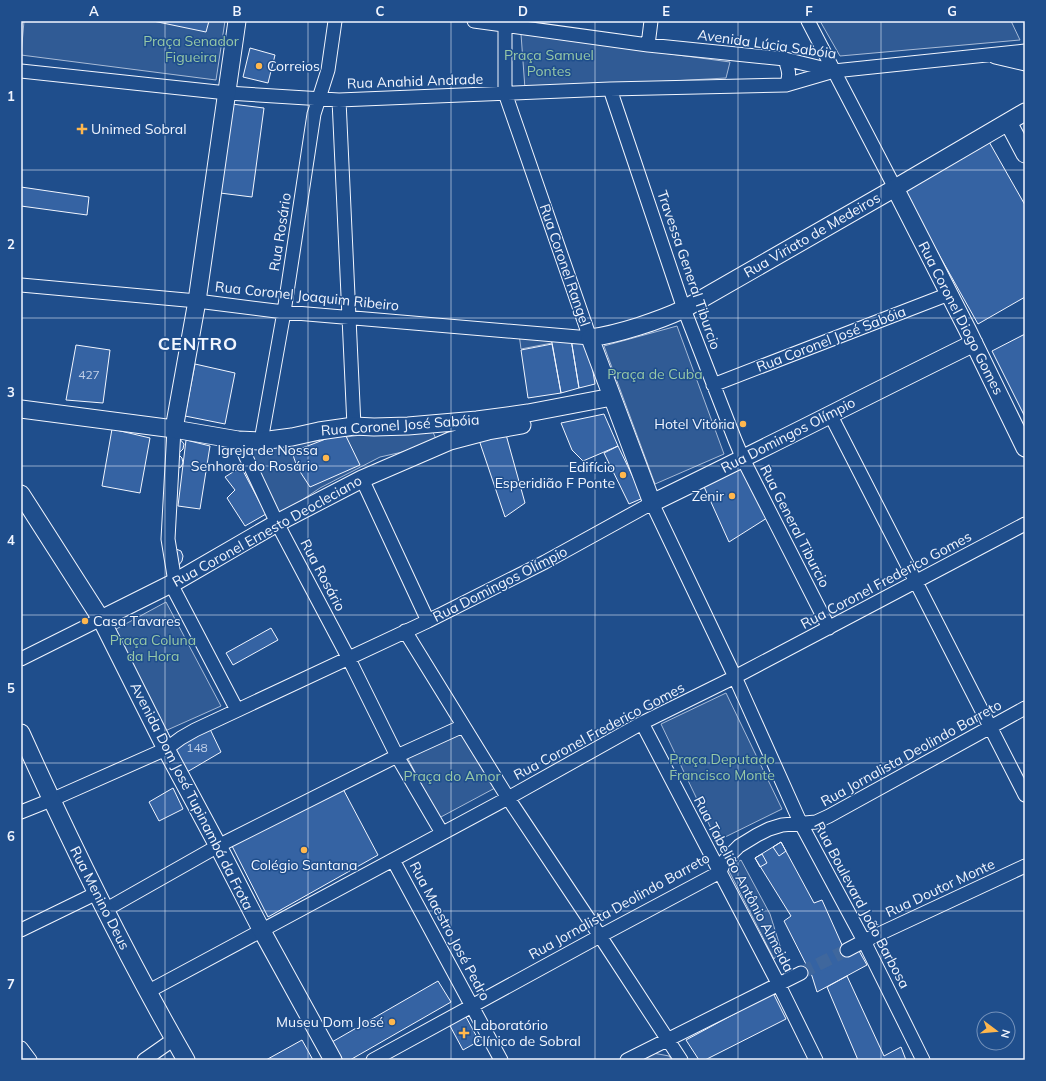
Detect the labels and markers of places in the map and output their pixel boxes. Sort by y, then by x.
place label: Correios [267,57,320,75]
marker: Correios [254,61,264,71]
place label: Unimed Sobral [91,120,187,138]
marker: Unimed Sobral [76,123,88,135]
place label: Hotel Vitória [654,415,735,433]
marker: Hotel Vitória [738,419,748,429]
place label: Igreja de Nossa Senhora do Rosário [191,441,318,475]
marker: Igreja de Nossa Senhora do Rosário [321,453,331,463]
place label: Edifício Esperidião F Ponte [495,458,615,492]
marker: Edifício Esperidião F Ponte [618,470,628,480]
place label: Zenir [692,487,725,505]
marker: Zenir [727,491,737,501]
place label: Casa Tavares [93,612,181,630]
marker: Casa Tavares [80,616,90,626]
marker: Colégio Santana [299,845,309,855]
place label: Colégio Santana [251,856,357,874]
place label: Museu Dom José [276,1013,384,1031]
place label: Laboratório Clínico de Sobral [473,1016,581,1050]
marker: Museu Dom José [387,1017,397,1027]
marker: Laboratório Clínico de Sobral [458,1027,470,1039]

